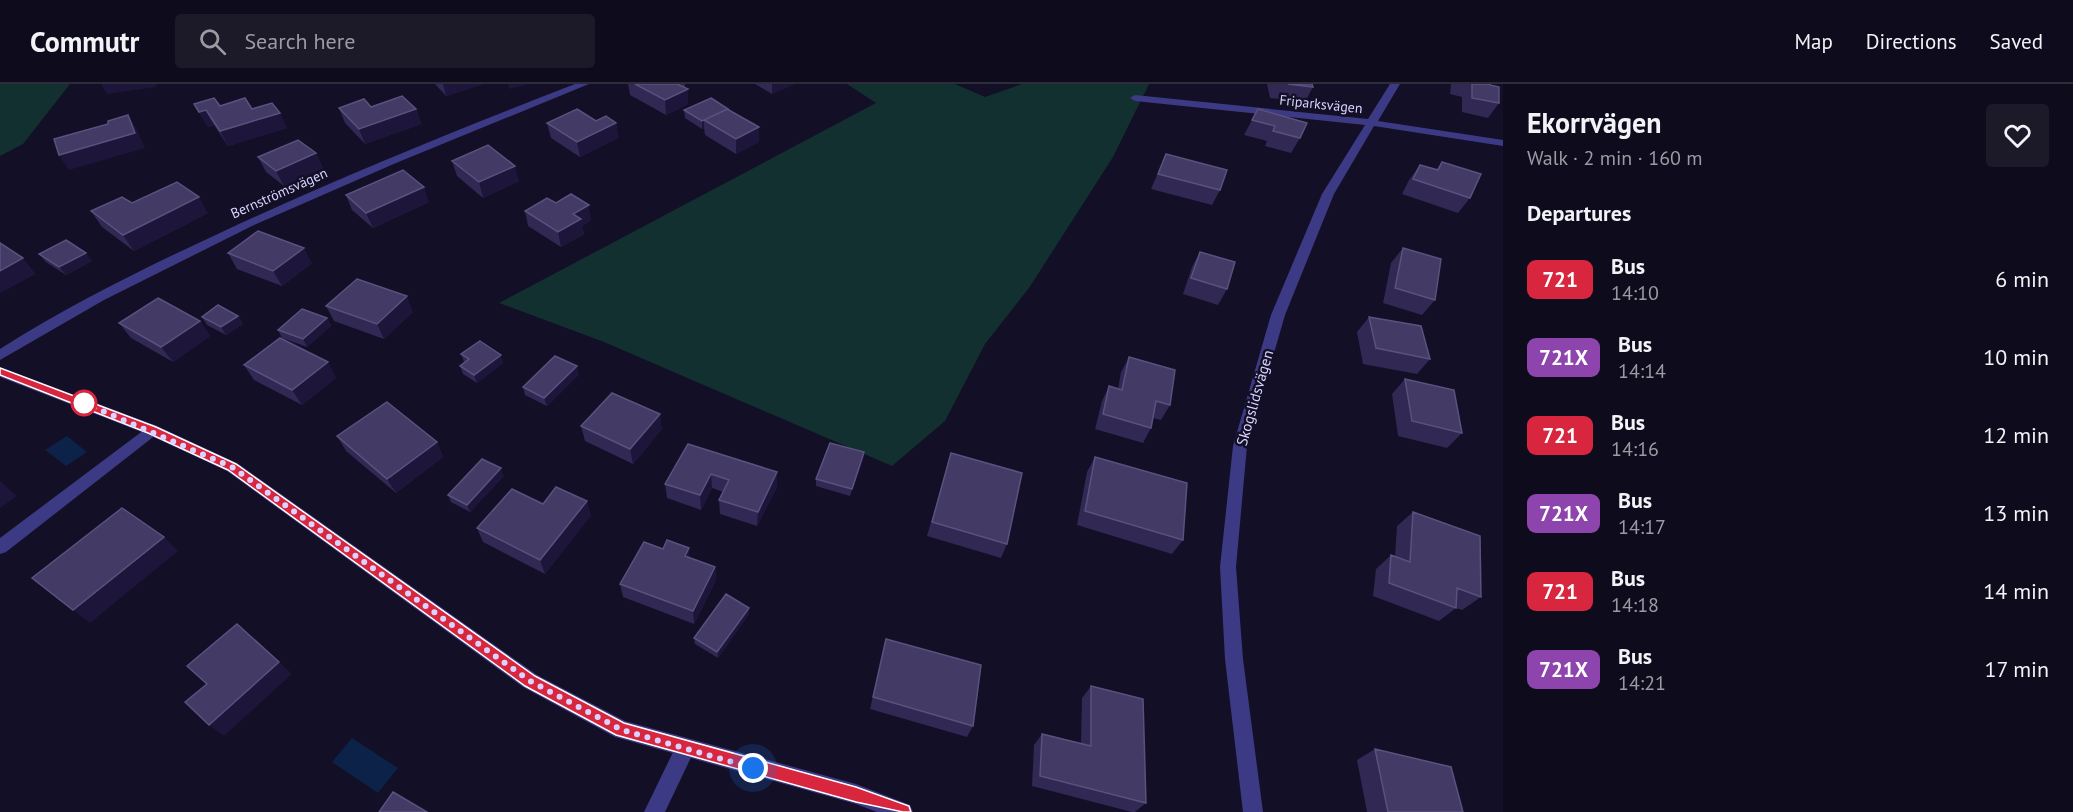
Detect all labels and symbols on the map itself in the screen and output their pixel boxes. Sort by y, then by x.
street label: Friparksvägen [1278,91,1364,117]
street label: Bernströmsvägen [228,164,330,222]
street label: Skogslidsvägen [1232,348,1277,448]
unlabelled marker [71,390,97,416]
your location [738,753,768,783]

